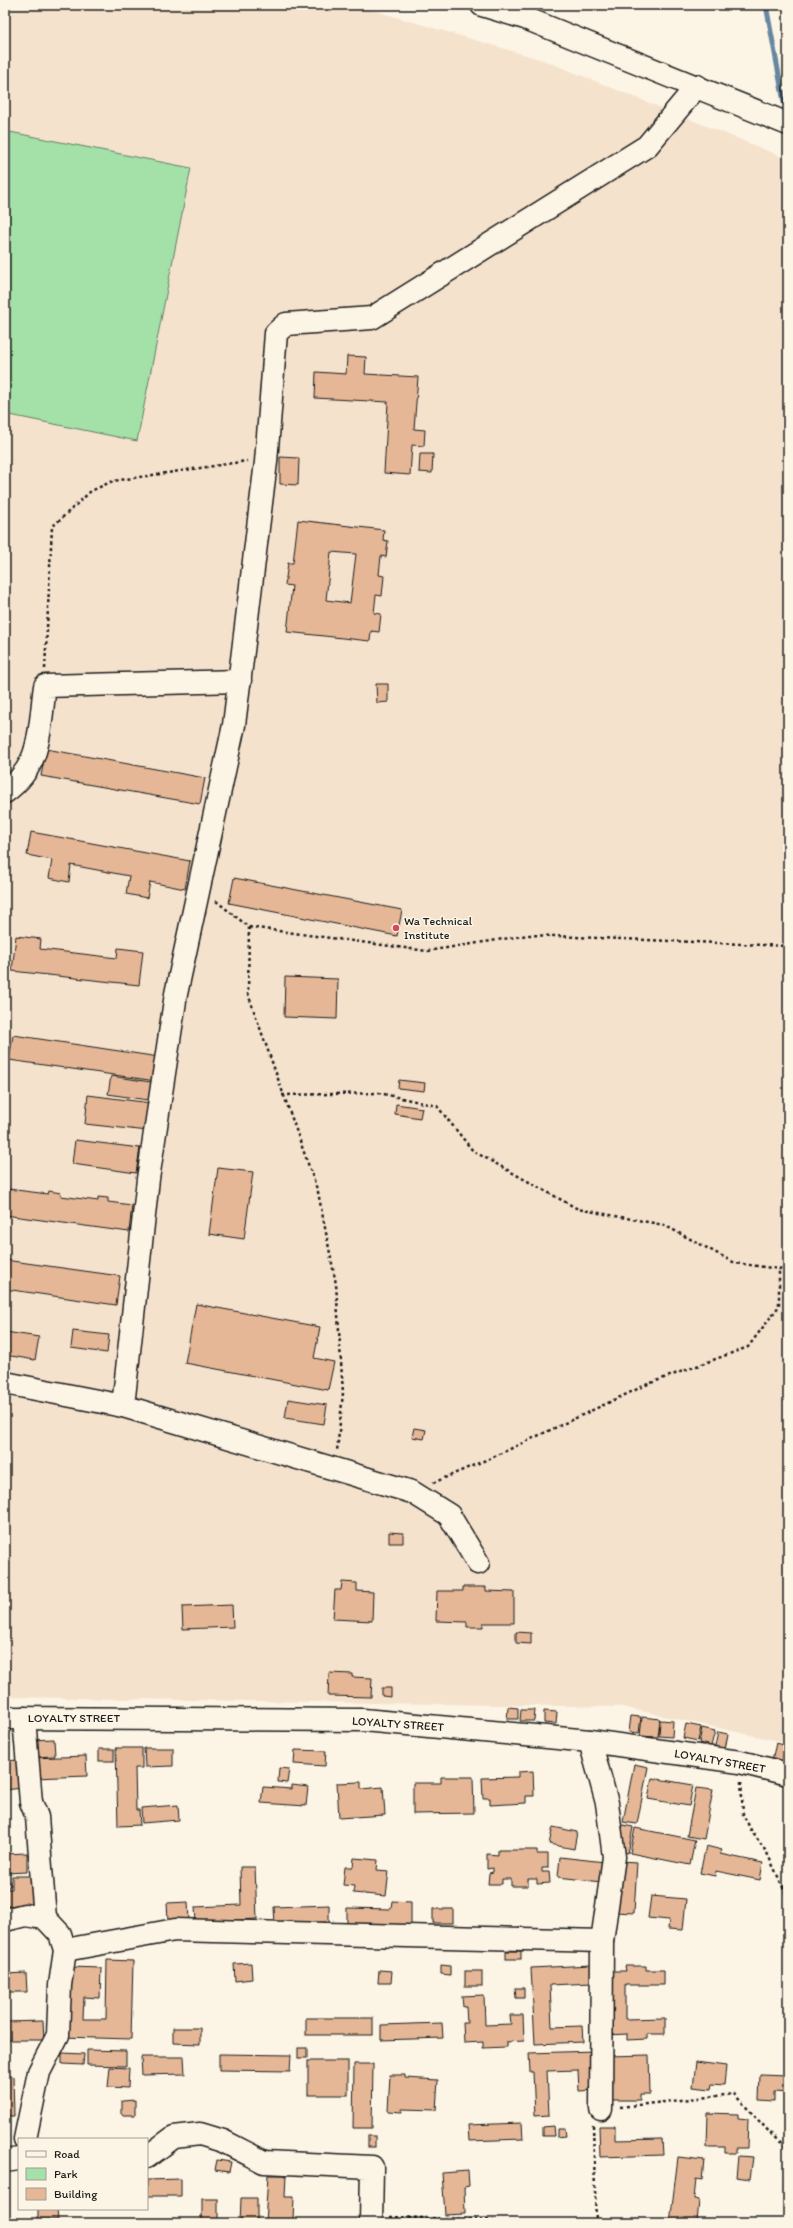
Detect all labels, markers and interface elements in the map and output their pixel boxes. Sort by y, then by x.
place label: Wa Technical Institute [404,914,473,942]
marker: Wa Technical Institute [391,923,401,933]
street label: LOYALTY STREET [28,1711,120,1725]
street label: LOYALTY STREET [351,1714,445,1734]
street label: LOYALTY STREET [673,1746,767,1776]
legend [18,2138,148,2210]
text: Road [54,2147,80,2161]
text: Park [54,2167,78,2181]
text: Building [54,2187,98,2201]

